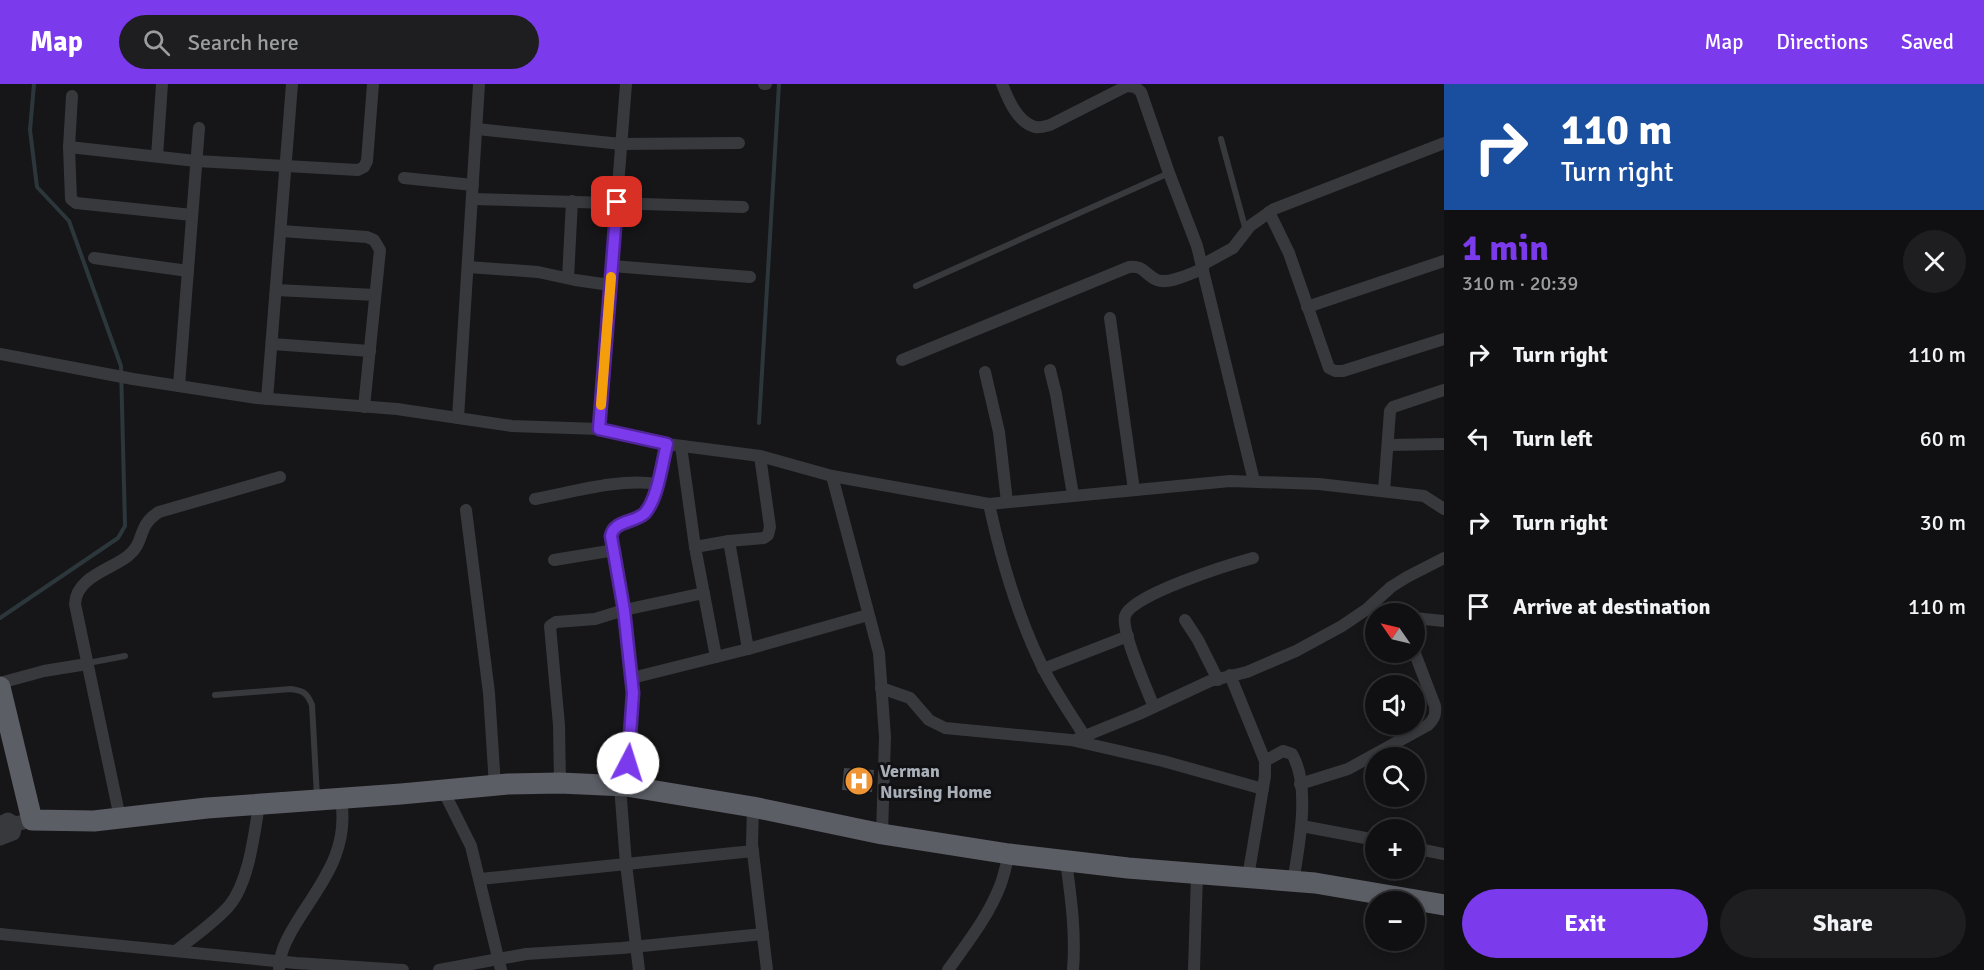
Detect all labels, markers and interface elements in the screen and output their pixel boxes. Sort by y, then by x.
search box [119,15,539,69]
text: Map [30,25,83,59]
icon: search [140,26,173,59]
text: Search here [188,29,299,56]
text: Map [1705,29,1743,55]
text: Directions [1776,29,1868,55]
text: Saved [1901,29,1954,55]
text: 110 m [1561,105,1672,156]
icon: right [1462,108,1540,186]
text: Turn right [1561,156,1674,189]
pin [591,176,642,227]
icon: arrive [600,185,633,218]
text: 1 min [1462,226,1549,271]
button: close [1903,230,1966,293]
text: 310 m · 20:39 [1462,271,1578,296]
icon: right [1462,338,1495,371]
text: Turn right [1513,341,1608,368]
text: 110 m [1908,341,1966,368]
icon: left [1462,422,1495,455]
text: Turn left [1513,425,1593,452]
text: 60 m [1920,425,1966,452]
icon: right [1462,506,1495,539]
text: Turn right [1513,509,1608,536]
text: 30 m [1920,509,1966,536]
icon: arrive [1462,590,1495,623]
text: Arrive at destination [1513,593,1710,620]
text: 110 m [1908,593,1966,620]
north arrow [1365,603,1425,663]
map controls [1365,603,1425,951]
button: sound [1365,675,1425,735]
position arrow [596,731,660,795]
button: search [1365,747,1425,807]
place label: Verman Nursing Home [880,760,992,803]
hospital icon: Verman Nursing Home [843,765,875,797]
button: + [1365,819,1425,879]
button: Exit [1462,889,1708,958]
button: Share [1720,889,1966,958]
button: − [1365,891,1425,951]

